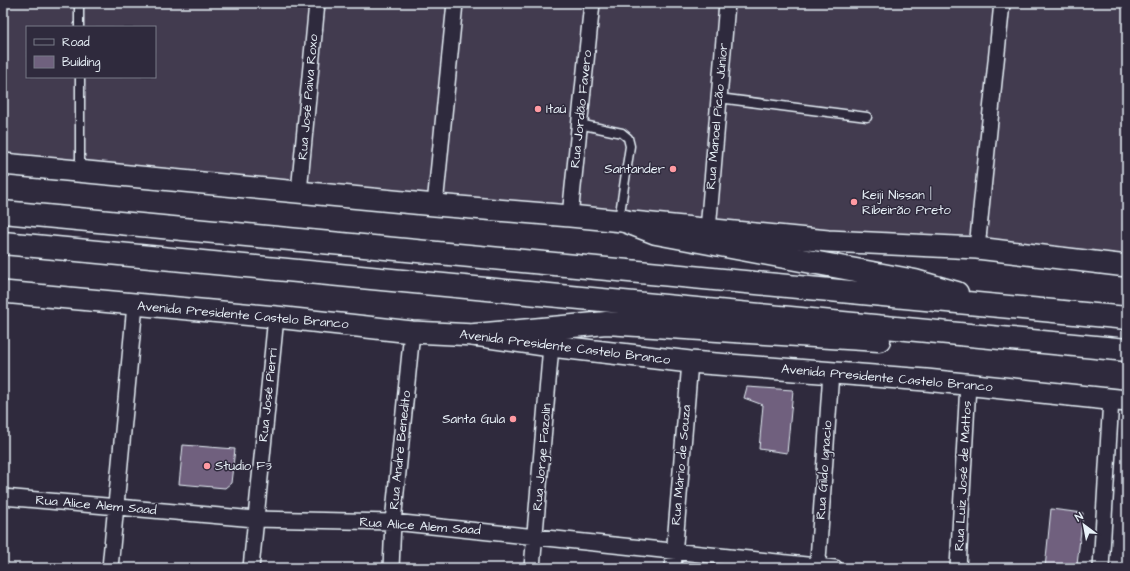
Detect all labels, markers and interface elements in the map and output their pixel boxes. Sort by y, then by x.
legend [26,26,156,78]
street label: Rua José Paiva Roxo [294,33,323,161]
text: Road [62,34,90,51]
street label: Rua Manoel Picão Júnior [702,42,732,190]
street label: Rua Jordão Favero [566,48,596,169]
text: Building [62,54,100,72]
place label: Itaú [546,100,567,118]
marker: Itaú [533,104,543,114]
place label: Santander [604,160,665,178]
marker: Santander [668,164,678,174]
place label: Keiji Nissan | Ribeirão Preto [862,186,952,219]
marker: Keiji Nissan | Ribeirão Preto [849,197,859,207]
street label: Avenida Presidente Castelo Branco [137,297,350,333]
street label: Avenida Presidente Castelo Branco [459,325,672,369]
street label: Rua José Pierri [254,347,282,443]
street label: Avenida Presidente Castelo Branco [781,360,994,396]
street label: Rua André Benedito [385,389,415,510]
street label: Rua Luiz José de Mattos [950,400,976,552]
street label: Rua Jorge Fazolin [528,402,557,512]
street label: Rua Mário de Souza [667,404,695,526]
place label: Santa Gula [442,410,505,428]
marker: Santa Gula [508,414,518,424]
street label: Rua Gildo Ignacio [812,419,837,520]
place label: Studio F3 [215,457,272,475]
marker: Studio F3 [202,461,212,471]
street label: Rua Alice Alem Saad [35,491,158,519]
north arrow [1064,505,1104,545]
text: N [1072,509,1086,525]
street label: Rua Alice Alem Saad [359,513,482,539]

